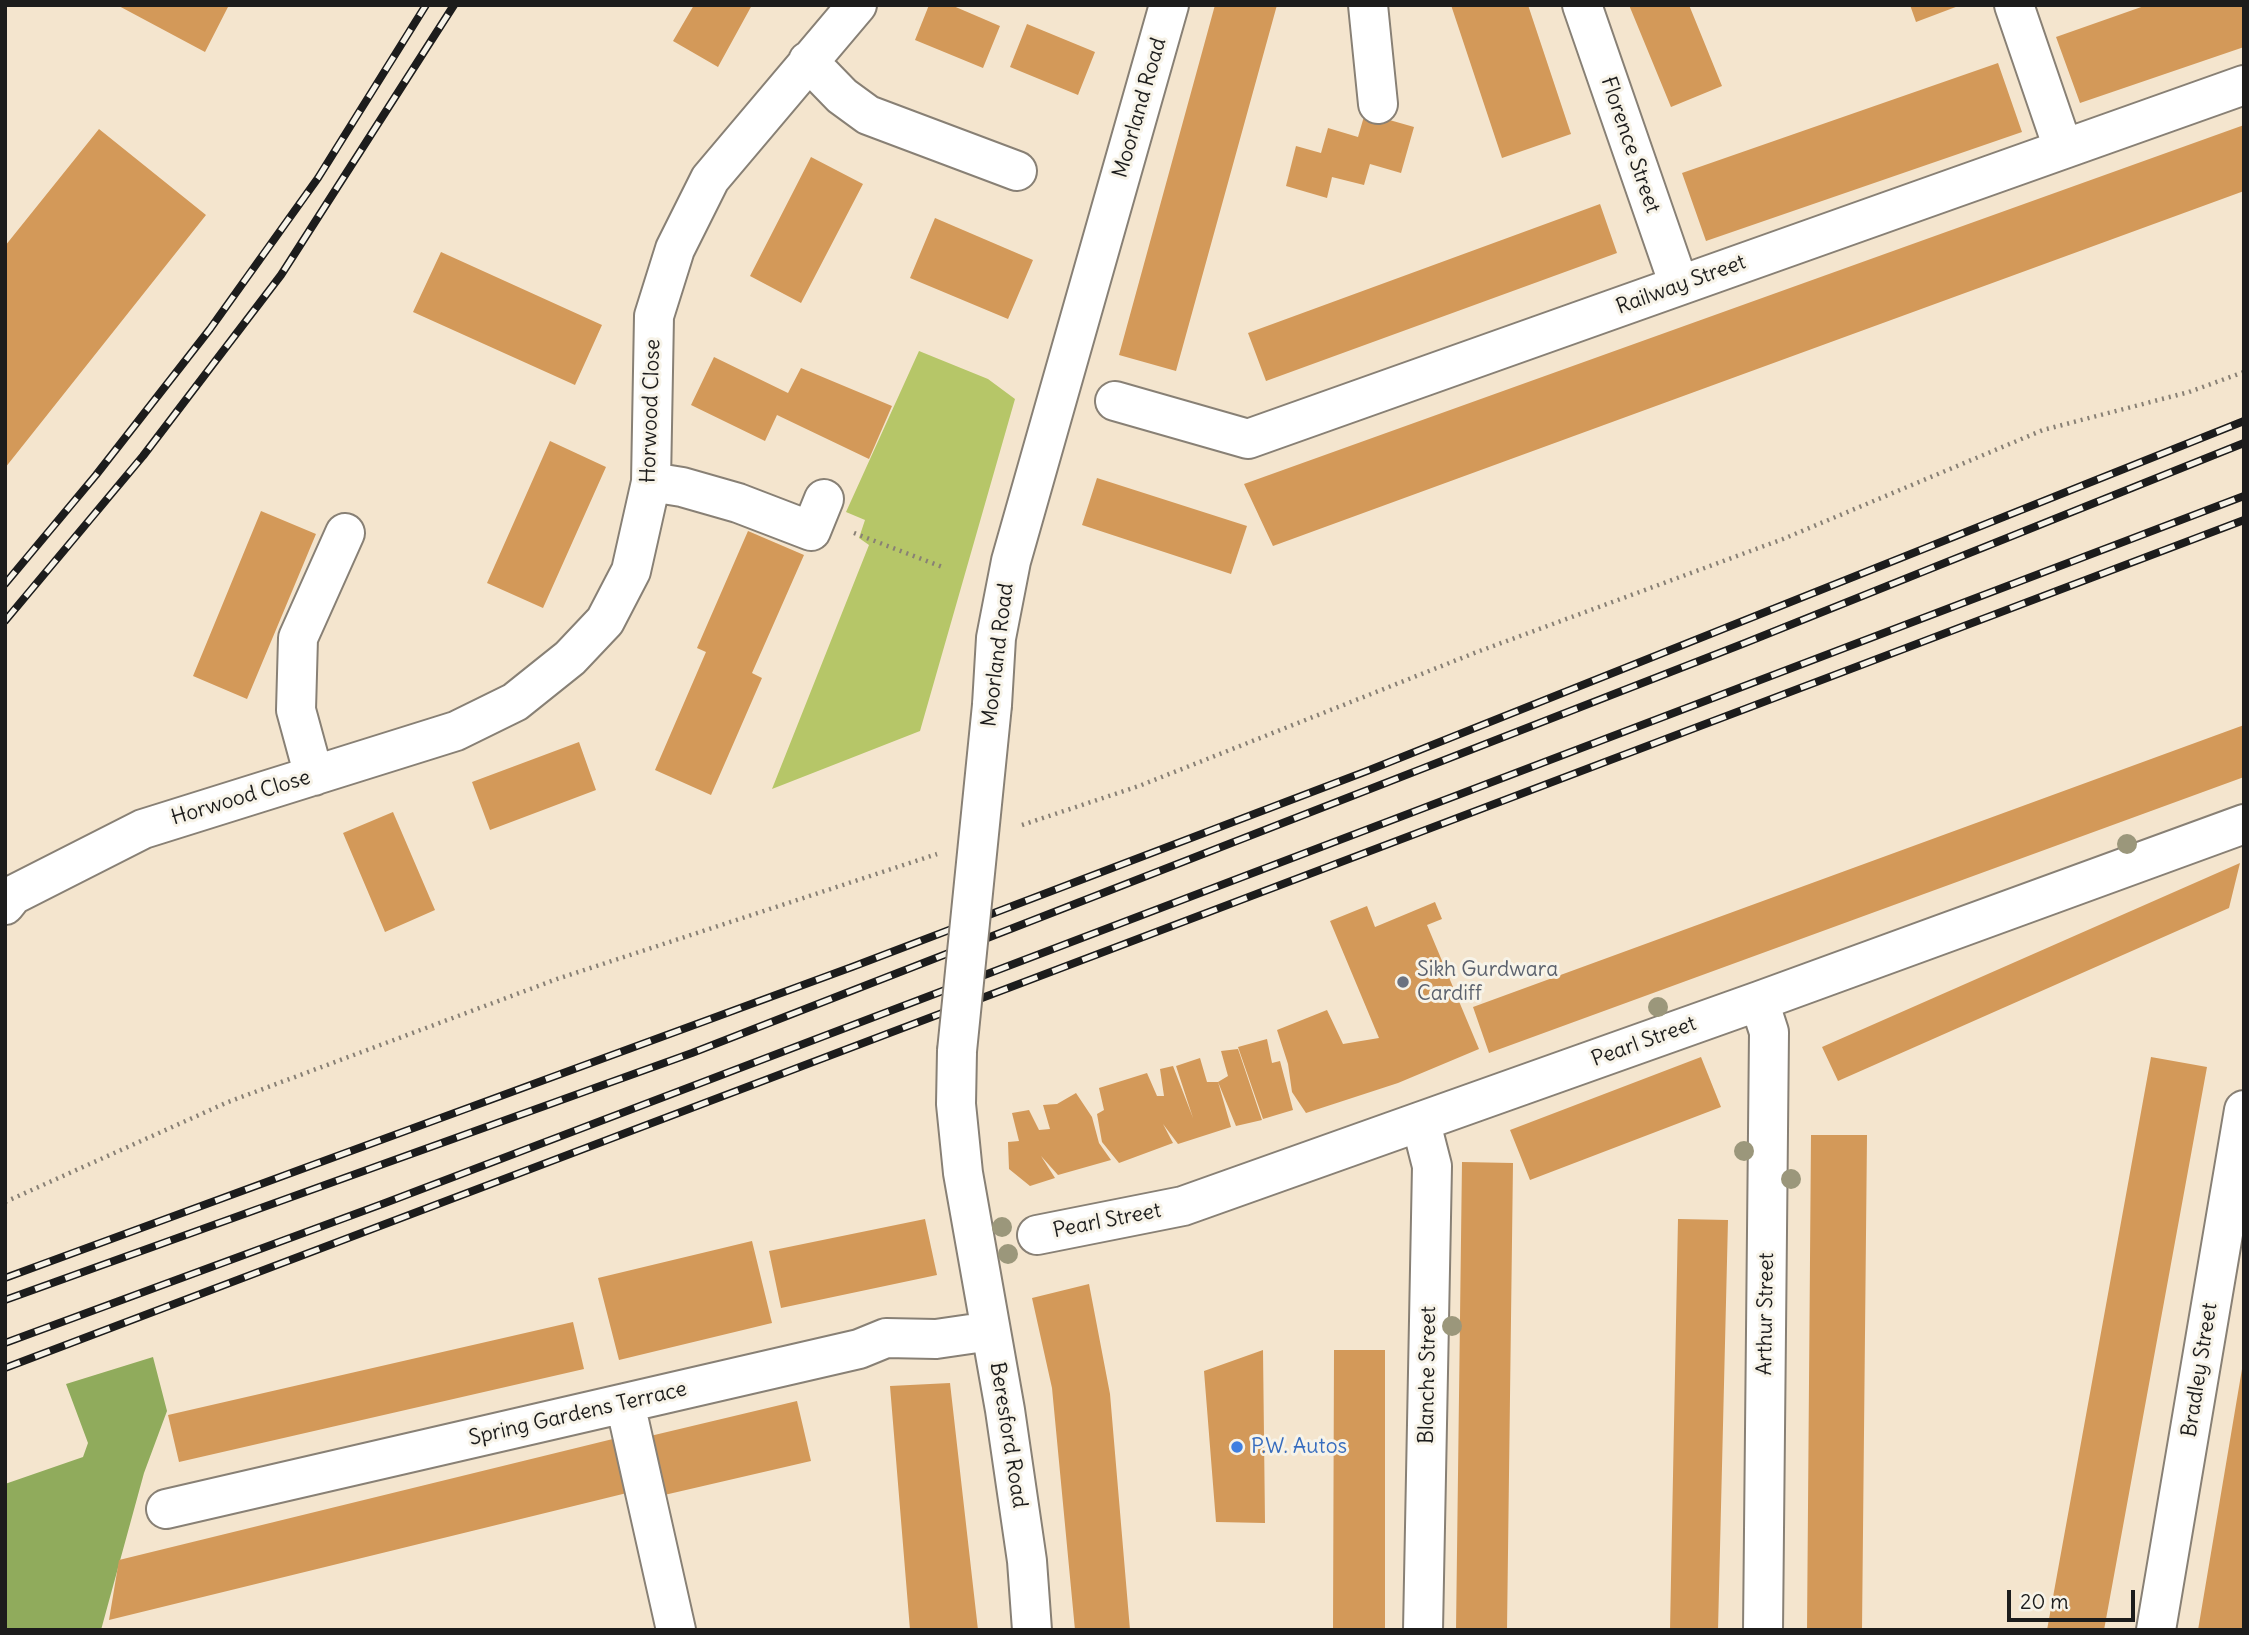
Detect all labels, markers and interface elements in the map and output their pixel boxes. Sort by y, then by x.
street label: Moorland Road [1108,35,1172,181]
street label: Florence Street [1595,74,1665,216]
street label: Railway Street [1613,250,1749,320]
street label: Horwood Close [636,339,666,483]
street label: Moorland Road [977,582,1019,728]
street label: Horwood Close [168,765,314,831]
place label: Sikh Gurdwara Cardiff [1417,957,1558,1007]
marker: Sikh Gurdwara Cardiff [1395,974,1411,990]
street label: Pearl Street [1588,1011,1700,1073]
street label: Pearl Street [1051,1198,1163,1244]
street label: Arthur Street [1752,1252,1780,1376]
street label: Bradley Street [2177,1301,2223,1439]
street label: Blanche Street [1414,1306,1442,1444]
street label: Beresford Road [984,1360,1032,1510]
street label: Spring Gardens Terrace [467,1377,689,1451]
place label: P.W. Autos [1251,1434,1347,1460]
marker: P.W. Autos [1229,1439,1245,1455]
scale bar [2011,1576,2139,1620]
text: 20 m [2020,1588,2069,1615]

